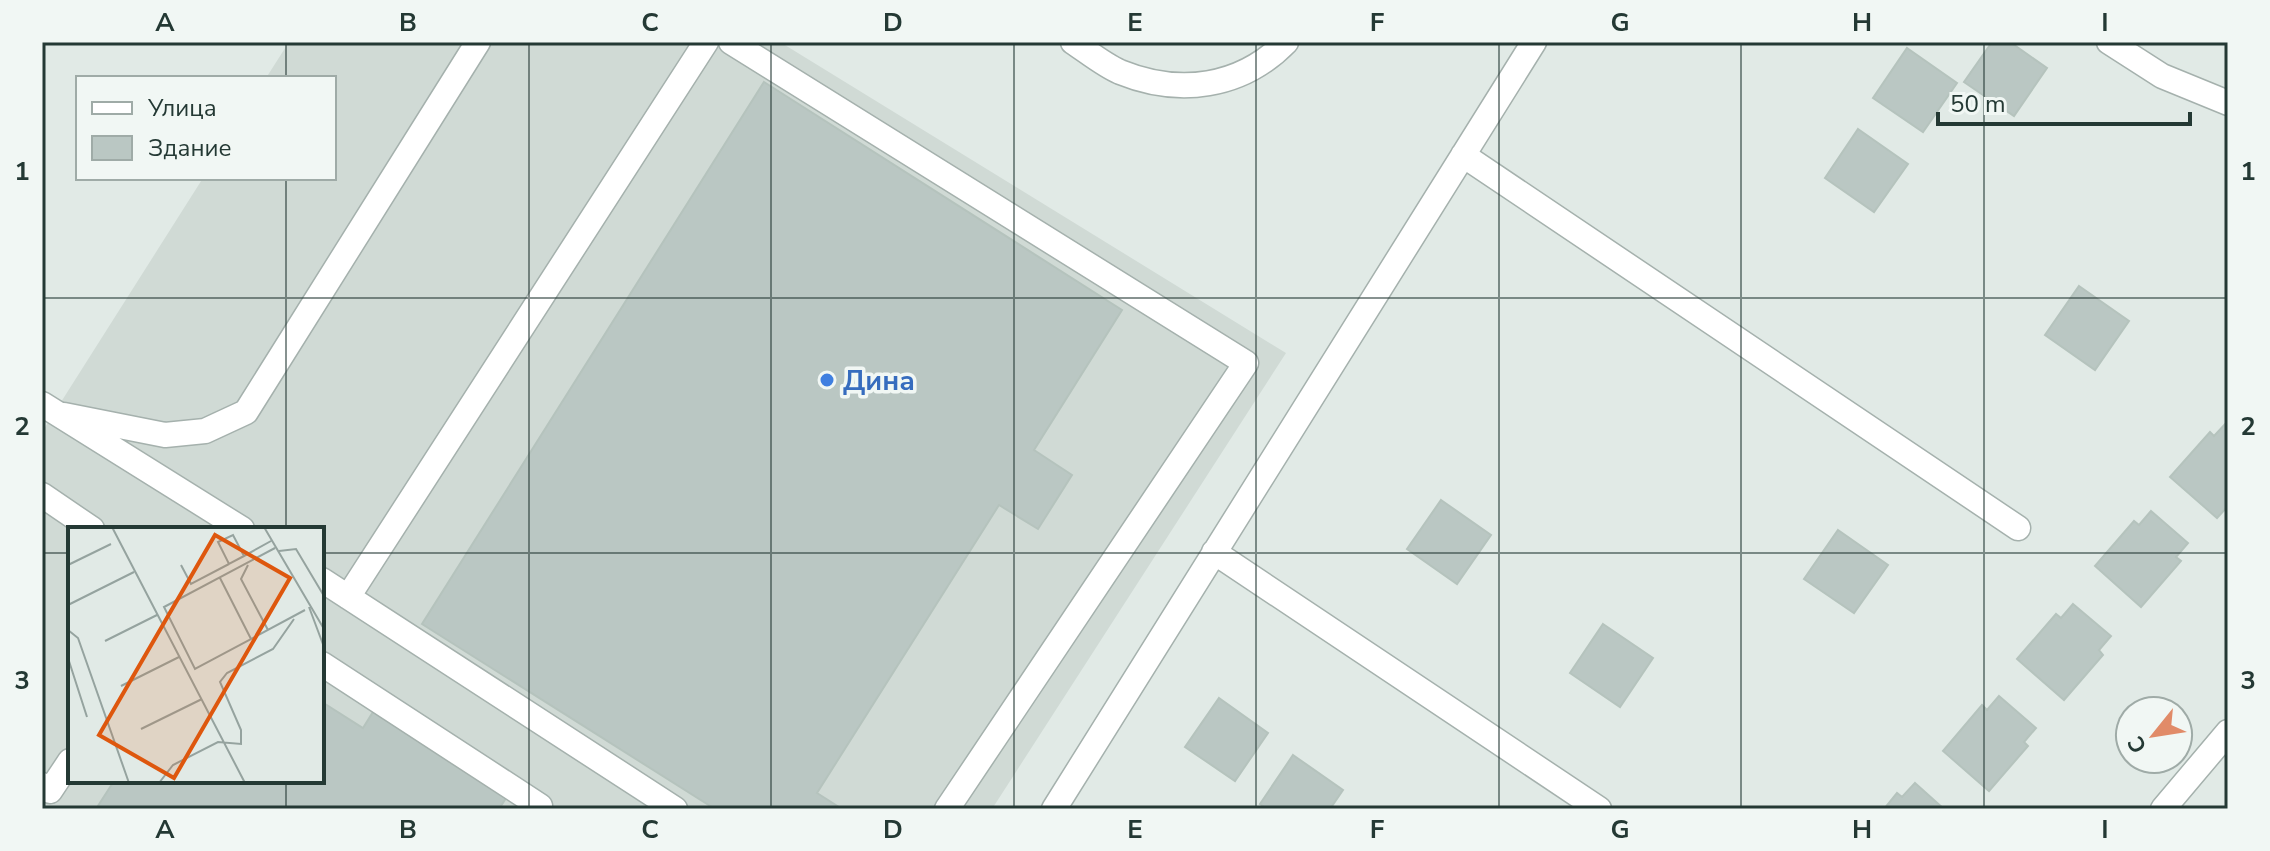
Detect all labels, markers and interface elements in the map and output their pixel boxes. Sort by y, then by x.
text: A [155,5,175,40]
text: B [399,5,417,40]
text: C [641,5,659,40]
text: D [883,5,903,40]
text: E [1127,5,1143,40]
text: F [1370,5,1384,40]
text: G [1610,5,1630,40]
text: H [1852,5,1872,40]
text: I [2101,5,2109,40]
legend [76,76,336,180]
scale bar [1938,76,2190,126]
text: 50 m [1950,88,2006,120]
text: Улица [147,92,217,124]
text: Здание [148,132,232,164]
text: 1 [14,154,30,189]
text: 1 [2240,154,2256,189]
place label: Дина [843,362,915,400]
marker: Дина [818,371,836,389]
text: 2 [14,409,30,444]
text: 2 [2240,409,2256,444]
inset map [68,527,324,783]
text: 3 [14,663,30,698]
text: 3 [2240,663,2256,698]
north arrow [2114,695,2194,775]
text: С [2121,730,2154,758]
text: A [155,812,175,847]
text: B [399,812,417,847]
text: C [641,812,659,847]
text: D [883,812,903,847]
text: E [1127,812,1143,847]
text: F [1370,812,1384,847]
text: G [1610,812,1630,847]
text: H [1852,812,1872,847]
text: I [2101,812,2109,847]

